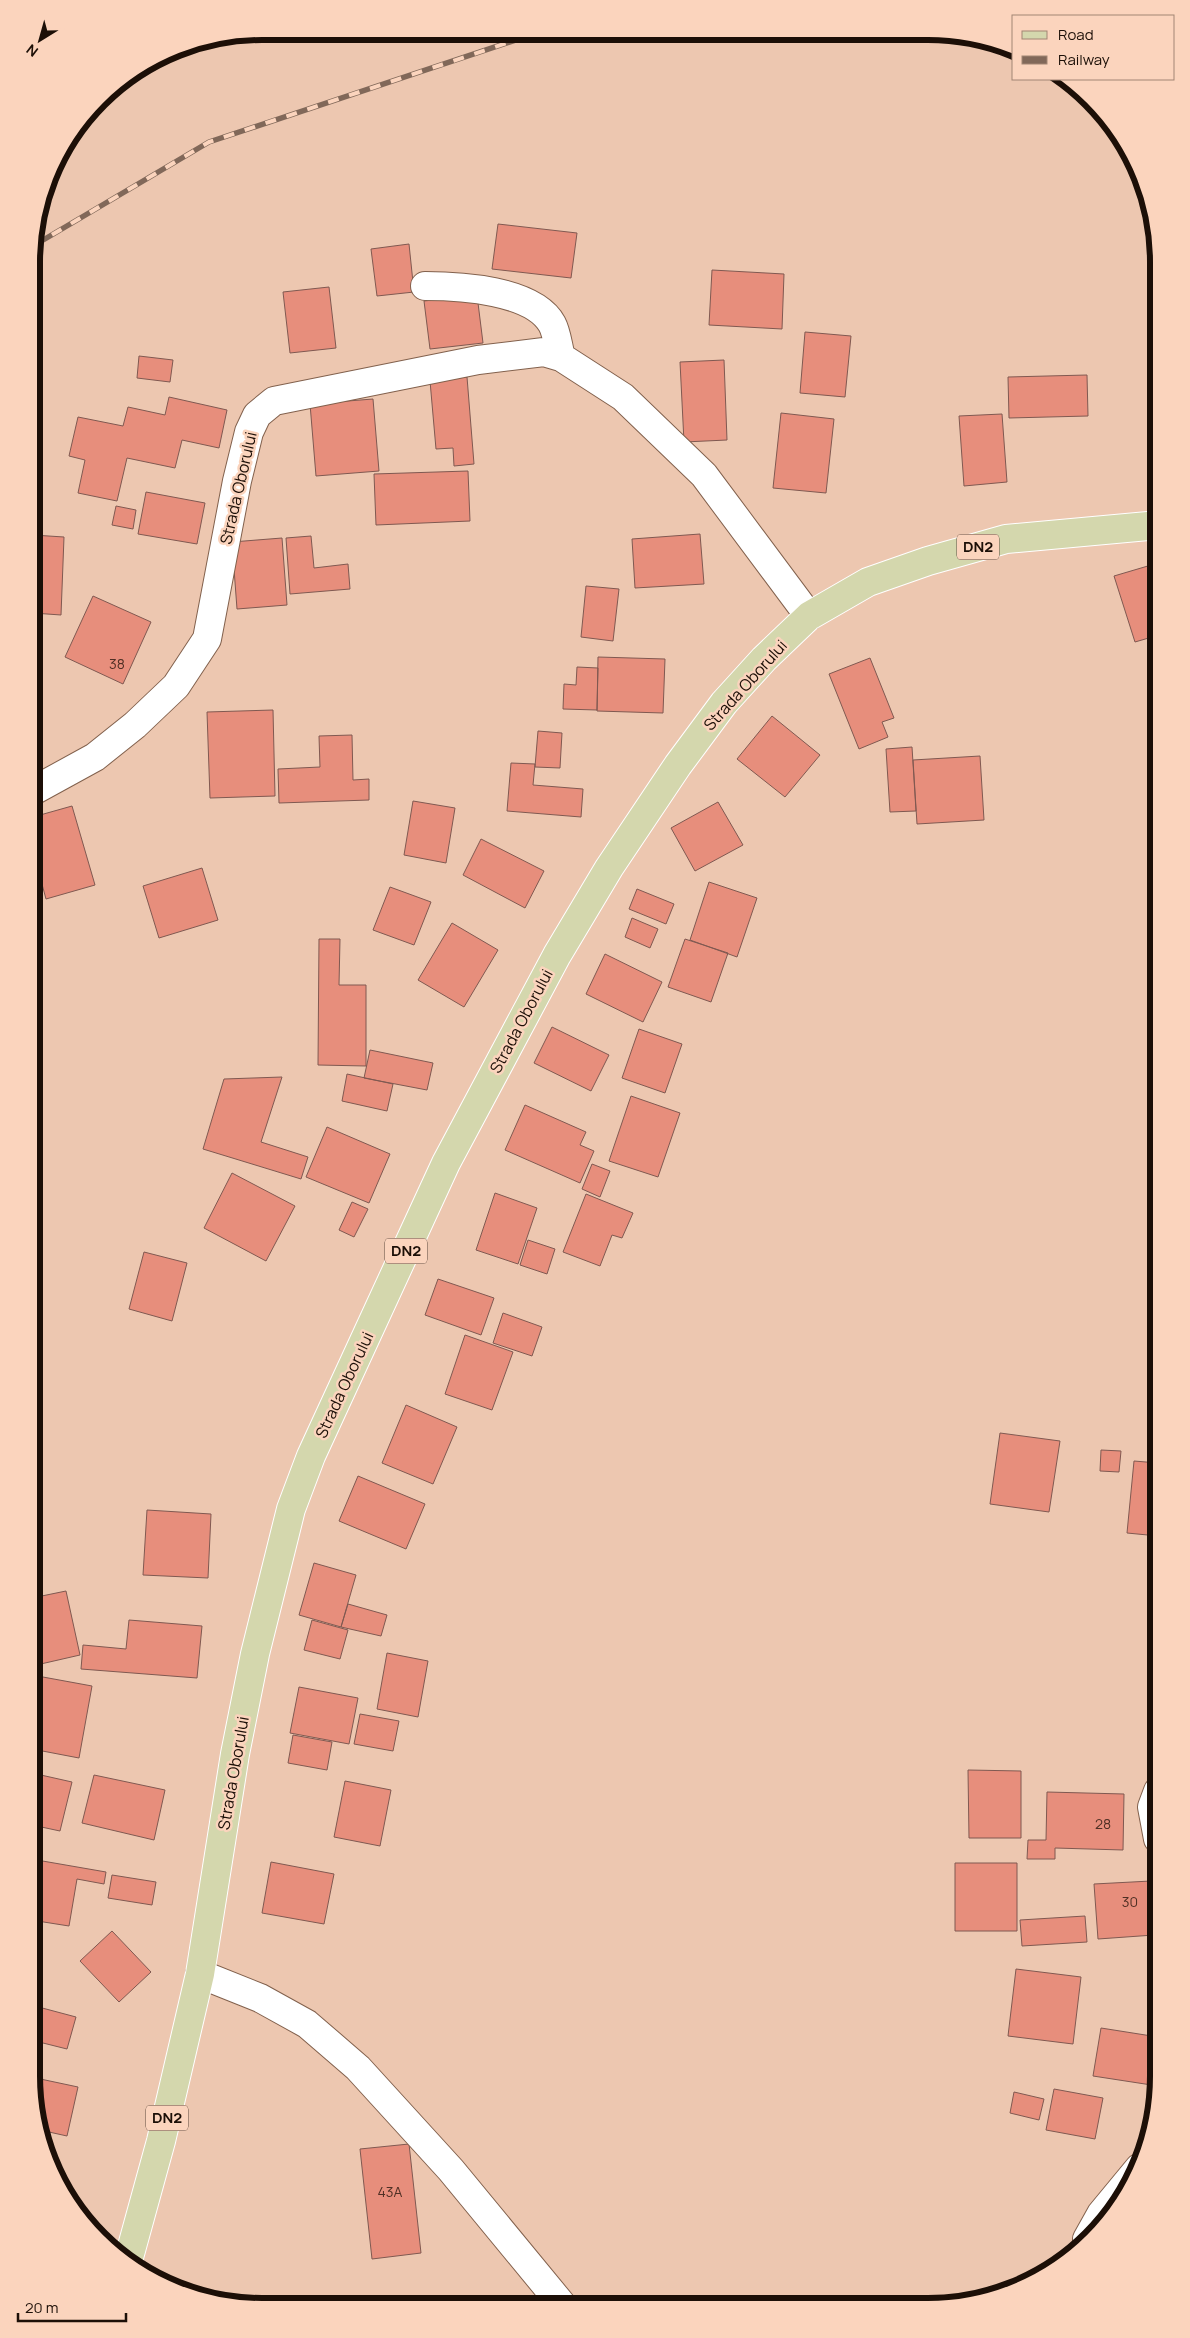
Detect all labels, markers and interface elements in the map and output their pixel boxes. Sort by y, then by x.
north arrow [15,15,65,65]
legend [1012,15,1175,80]
text: Road [1058,24,1094,45]
text: N [22,40,42,61]
text: Railway [1058,49,1110,70]
street label: Strada Oborului [214,430,262,546]
road number: DN2 [957,534,999,560]
street label: Strada Oborului [698,635,792,735]
house number: 38 [109,654,125,673]
street label: Strada Oborului [484,965,558,1077]
road number: DN2 [385,1238,427,1264]
street label: Strada Oborului [310,1328,378,1442]
street label: Strada Oborului [212,1714,254,1832]
house number: 28 [1095,1814,1111,1833]
house number: 30 [1122,1892,1138,1911]
road number: DN2 [146,2106,188,2130]
house number: 43A [378,2182,403,2201]
scale bar [18,2290,125,2322]
text: 20 m [25,2297,58,2318]

